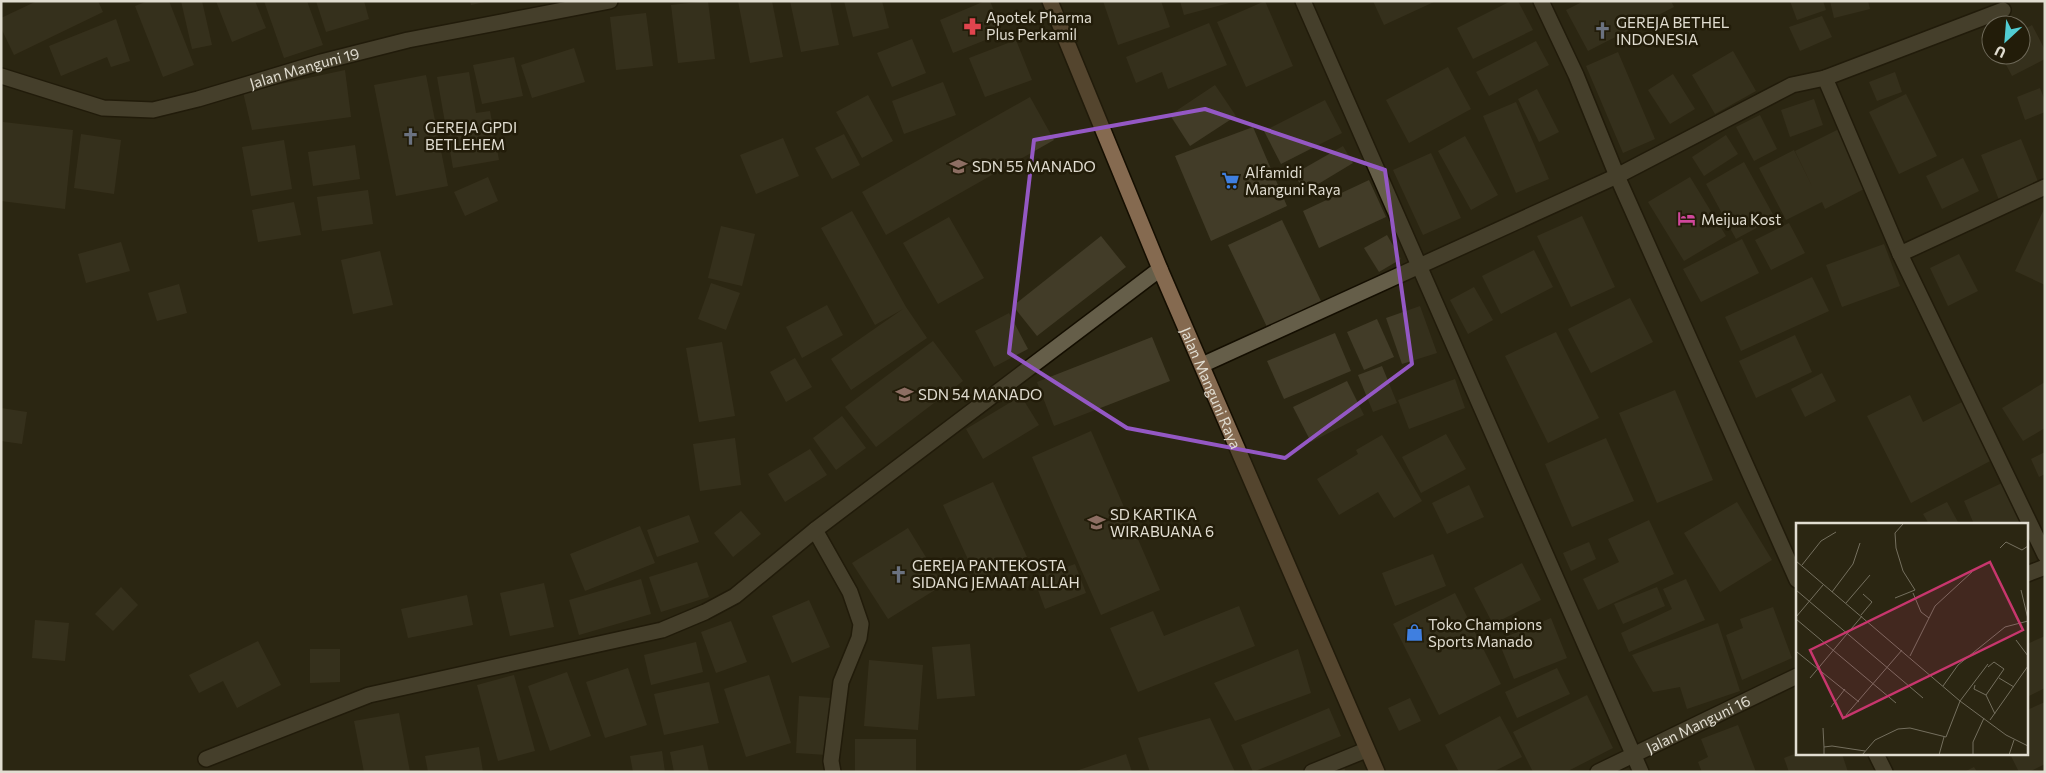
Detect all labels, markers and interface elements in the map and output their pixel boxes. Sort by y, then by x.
place label: Apotek Pharma Plus Perkamil [986,8,1092,43]
place label: GEREJA BETHEL INDONESIA [1616,13,1730,48]
north arrow [1981,15,2031,65]
pharmacy icon: Apotek Pharma Plus Perkamil [962,16,982,36]
church icon: GEREJA BETHEL INDONESIA [1592,21,1612,41]
text: U [1992,42,2008,62]
street label: Jalan Manguni 19 [247,44,361,92]
place label: GEREJA GPDI BETLEHEM [425,118,517,153]
church icon: GEREJA GPDI BETLEHEM [401,126,421,146]
school or university icon: SDN 55 MANADO [948,156,968,176]
place label: SDN 55 MANADO [972,157,1096,175]
place label: Alfamidi Manguni Raya [1245,163,1341,198]
supermarket icon: Alfamidi Manguni Raya [1221,171,1241,191]
hotel icon: Meijua Kost [1677,209,1697,229]
place label: Meijua Kost [1701,210,1781,228]
street label: Jalan Manguni Raya [1177,324,1245,451]
school or university icon: SDN 54 MANADO [894,384,914,404]
place label: SDN 54 MANADO [918,385,1042,403]
place label: SD KARTIKA WIRABUANA 6 [1110,505,1214,540]
school or university icon: SD KARTIKA WIRABUANA 6 [1086,513,1106,533]
inset map [1796,523,2028,756]
place label: GEREJA PANTEKOSTA SIDANG JEMAAT ALLAH [912,556,1080,591]
church icon: GEREJA PANTEKOSTA SIDANG JEMAAT ALLAH [888,564,908,584]
place label: Toko Champions Sports Manado [1428,615,1542,650]
shop icon: Toko Champions Sports Manado [1404,623,1424,643]
street label: Jalan Manguni 16 [1643,691,1753,757]

